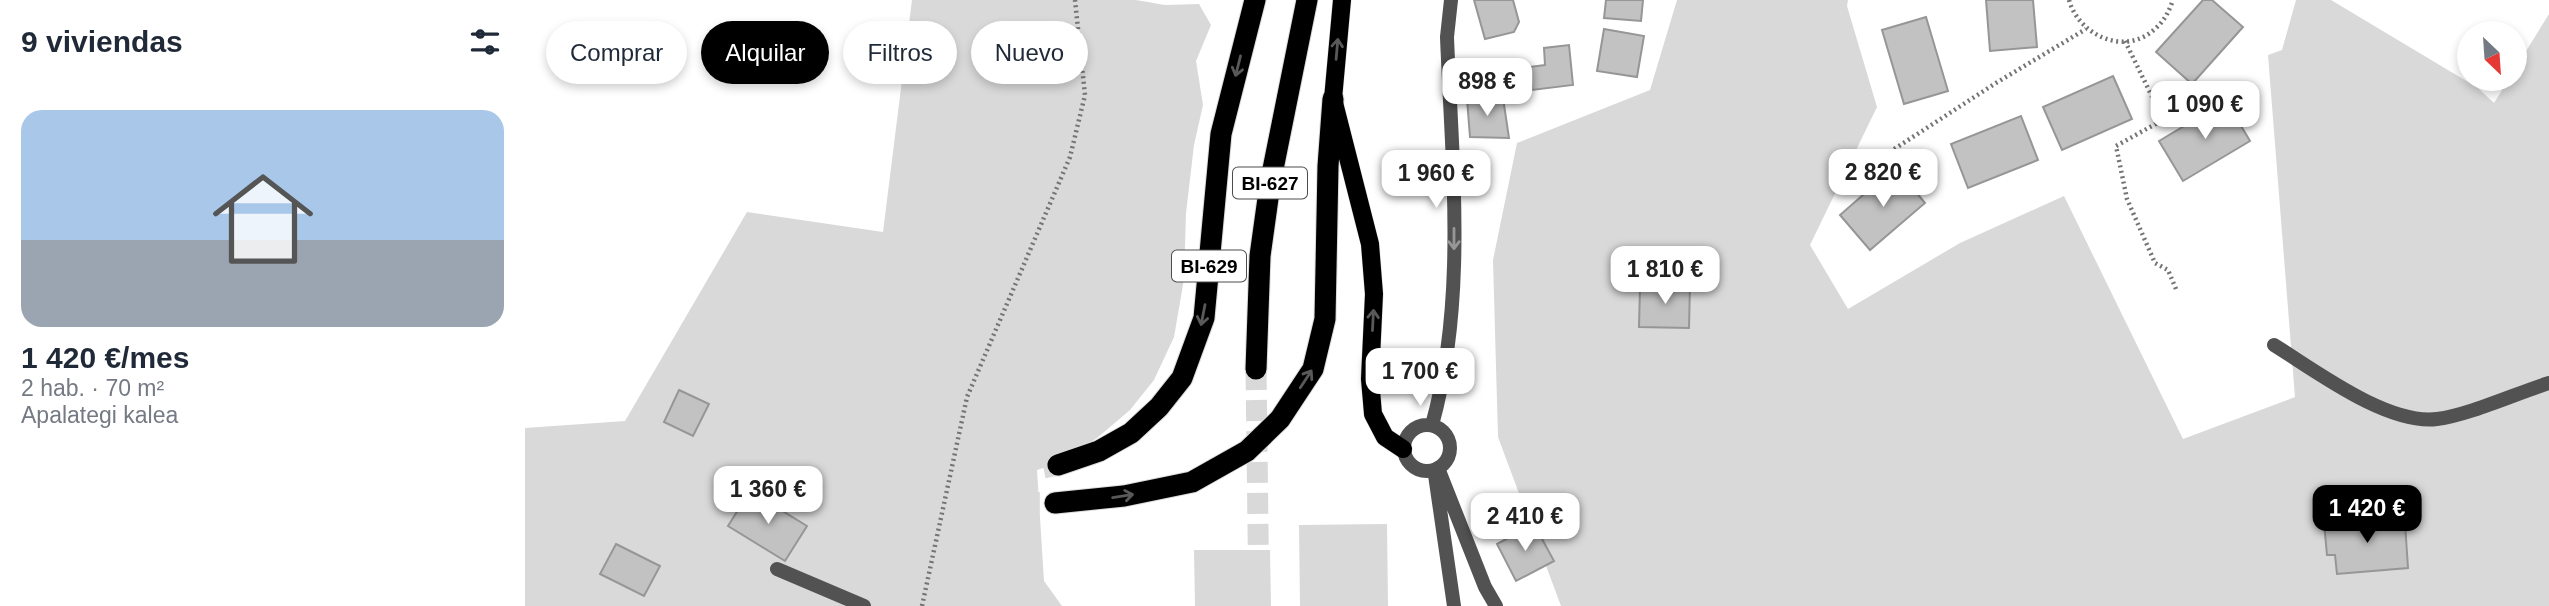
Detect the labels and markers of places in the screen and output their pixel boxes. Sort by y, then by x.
pin: 898 € [1438,58,1536,118]
pin: 1 090 € [2140,82,2270,141]
pin: 1 960 € [1371,150,1501,210]
pin: 2 820 € [1818,150,1948,209]
pin: 1 810 € [1600,246,1730,306]
pin: 1 700 € [1355,348,1485,408]
pin: 1 360 € [703,466,833,526]
pin: 1 420 € [2302,486,2432,545]
pin: 2 410 € [1460,494,1590,553]

